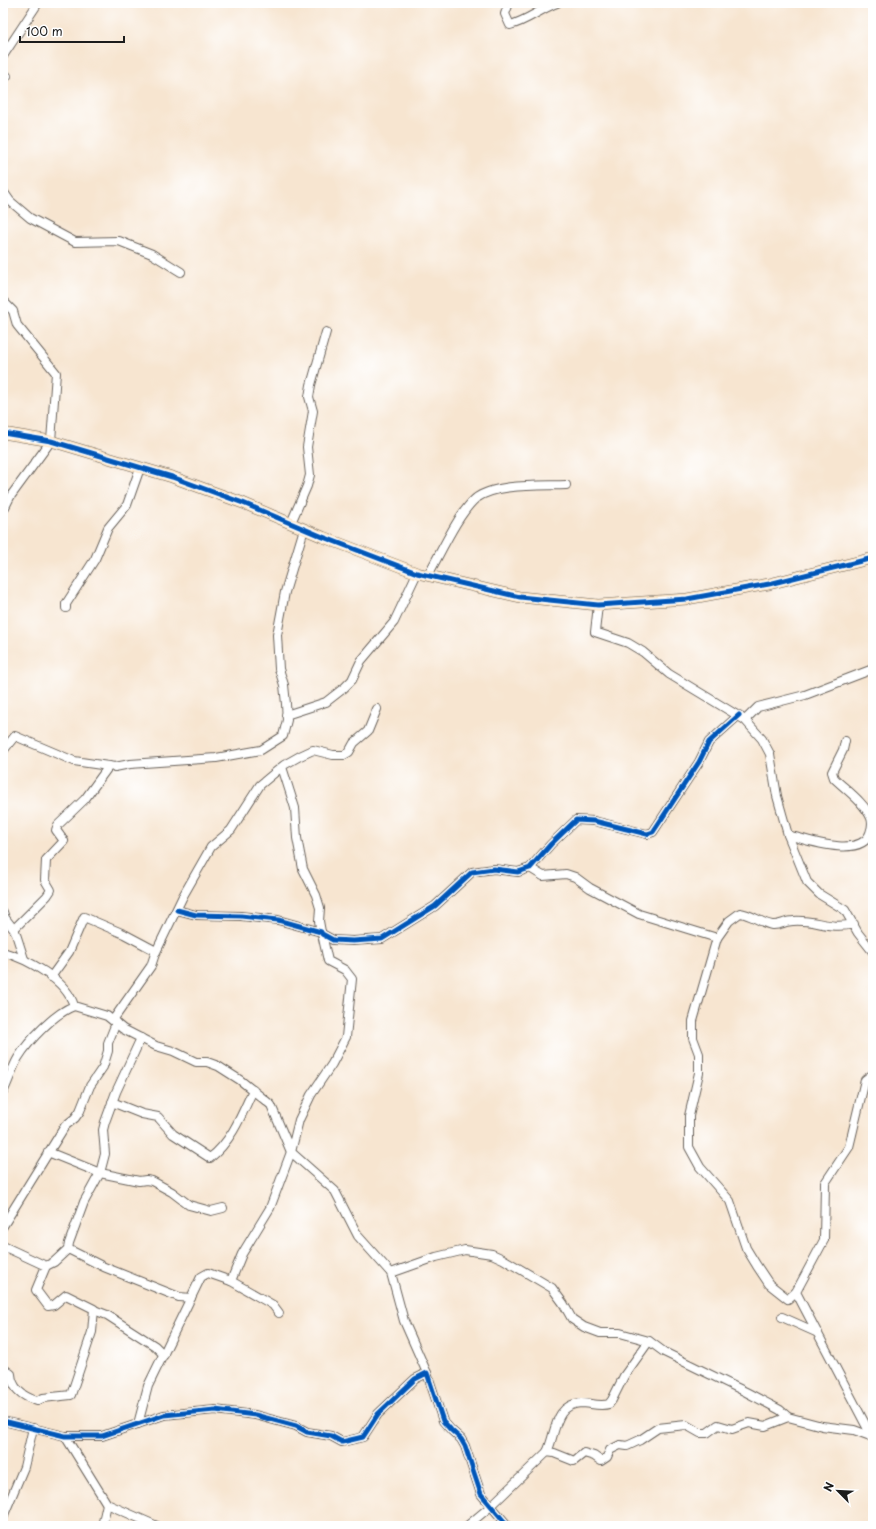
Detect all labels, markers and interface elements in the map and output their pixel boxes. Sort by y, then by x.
scale bar [20,18,124,44]
text: 100 m [26,22,63,40]
north arrow [818,1471,858,1511]
text: N [819,1479,838,1494]

